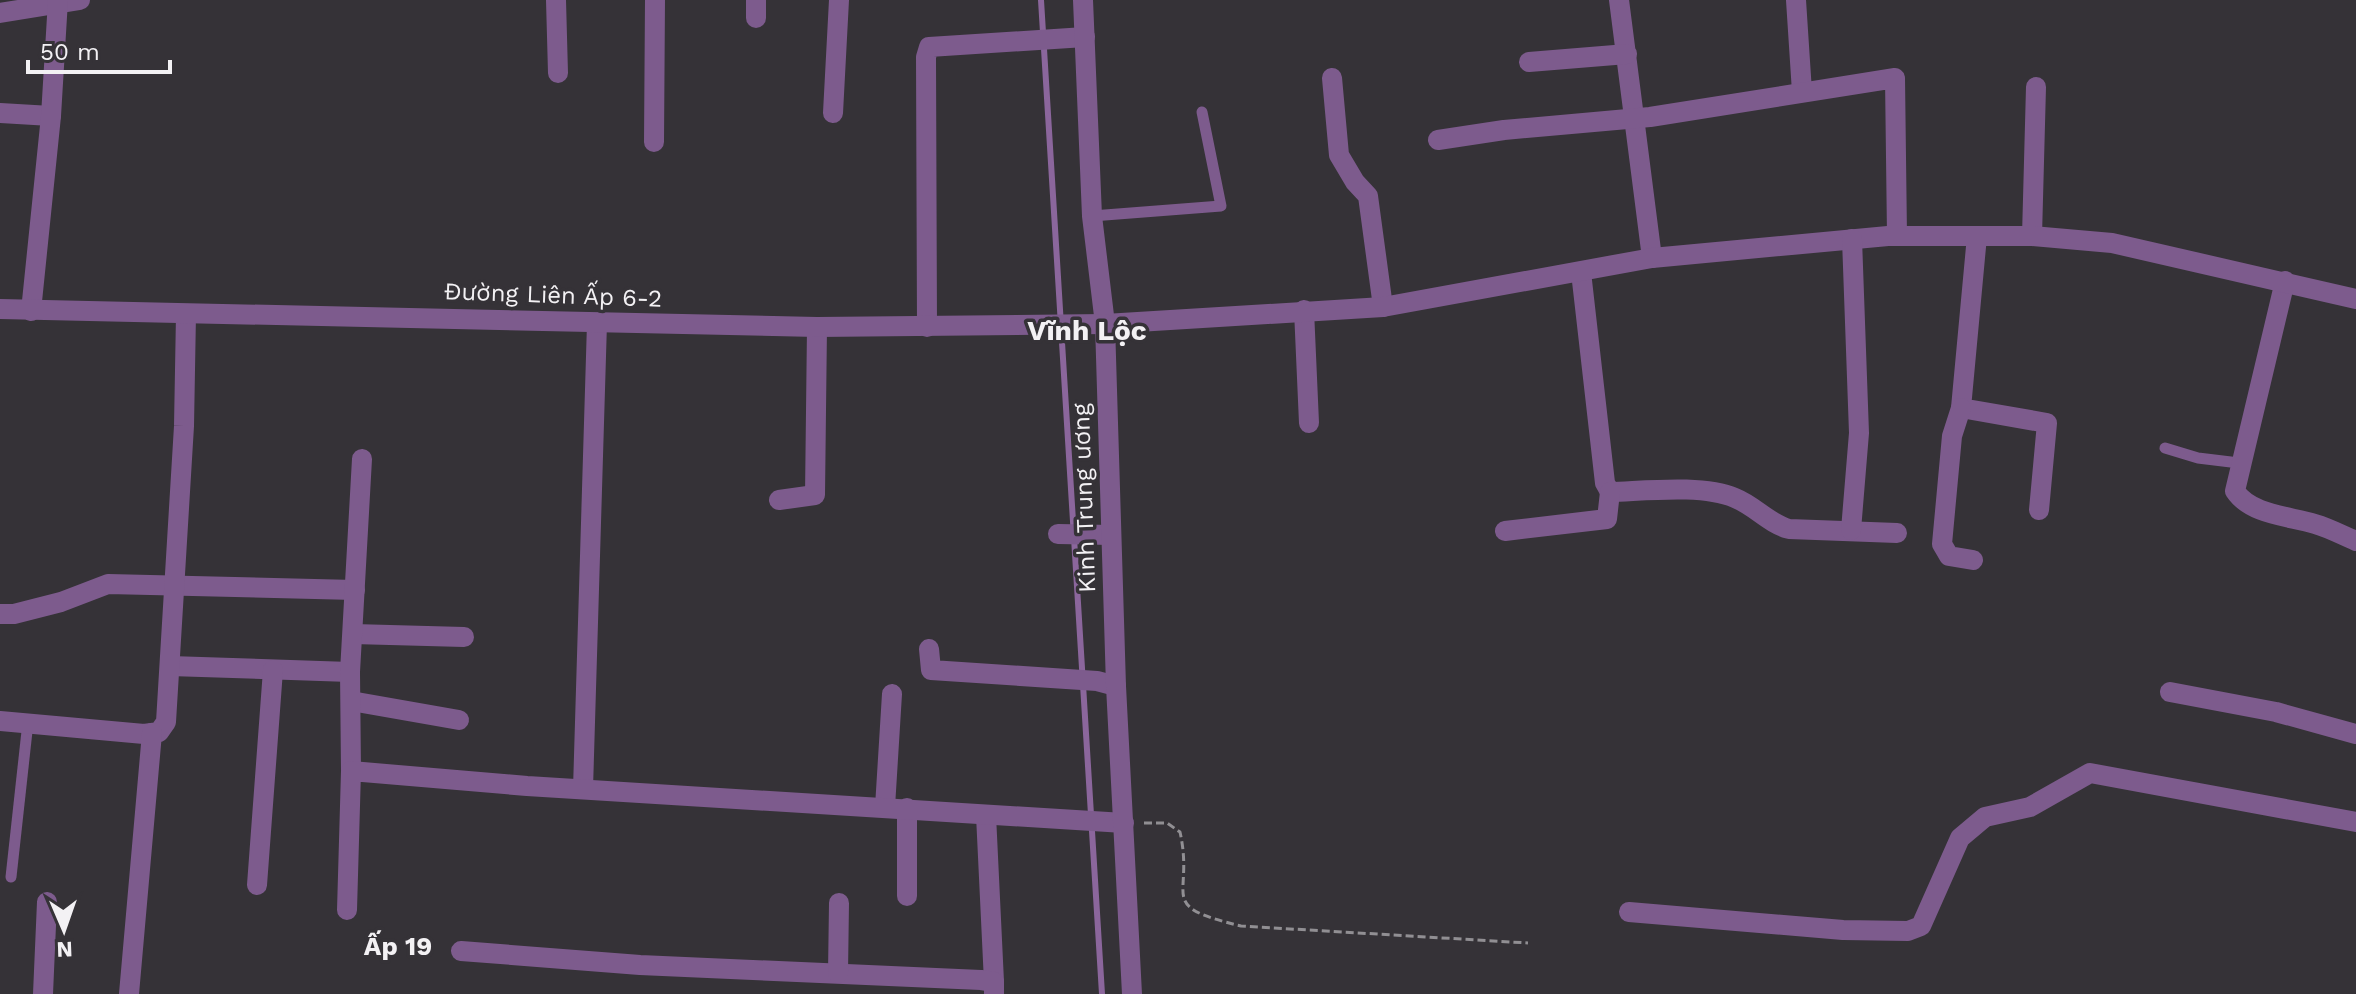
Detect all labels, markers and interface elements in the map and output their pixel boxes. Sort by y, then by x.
scale bar [28,24,170,74]
text: 50 m [40,38,100,66]
street label: Đường Liên Ấp 6-2 [443,275,663,313]
district label: Vĩnh Lộc [1027,314,1147,347]
street label: Kinh Trung ương [1067,403,1101,593]
north arrow [24,890,104,970]
district label: Ấp 19 [364,930,432,961]
text: N [56,937,73,962]

